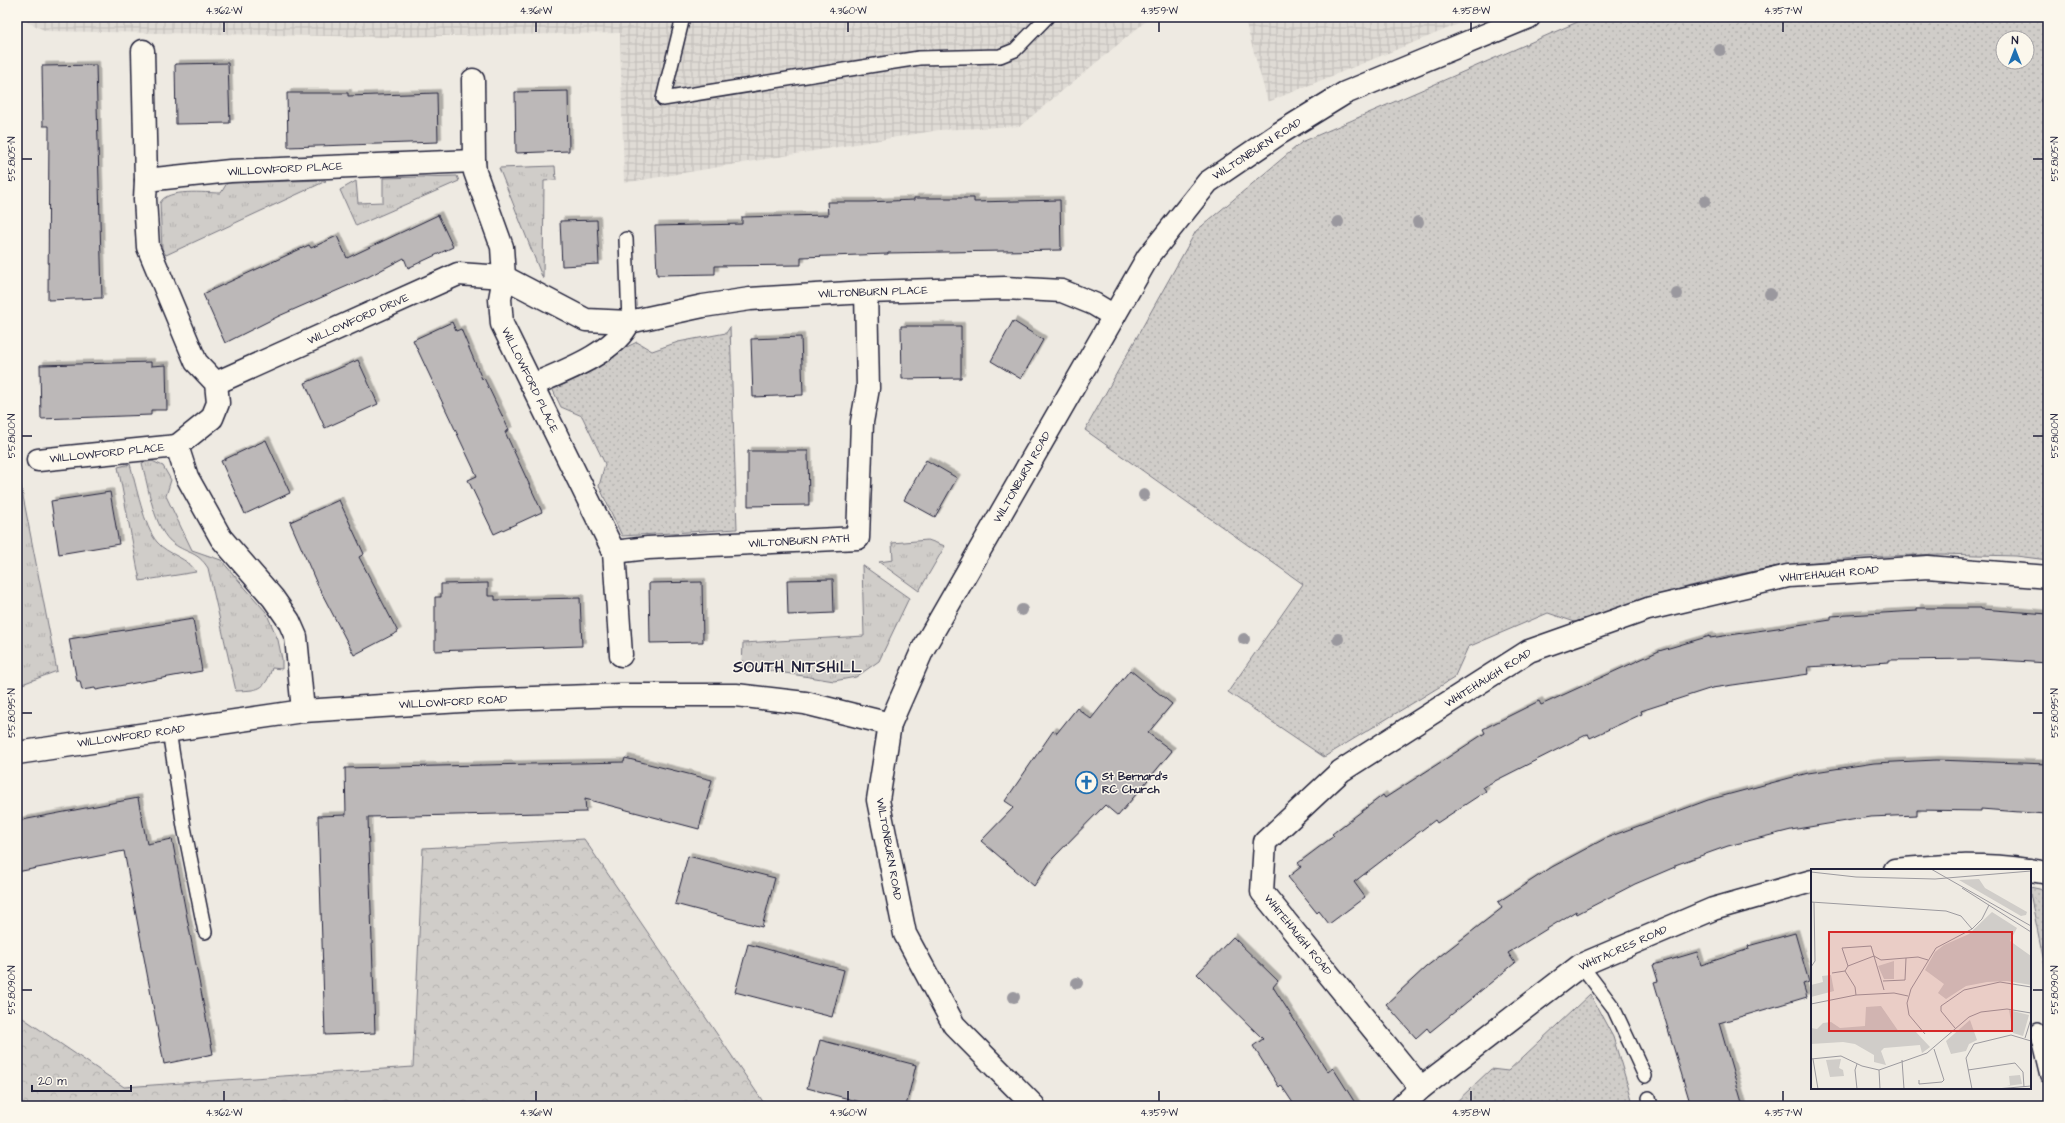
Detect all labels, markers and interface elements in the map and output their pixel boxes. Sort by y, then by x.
text: 4.362°W [206,4,243,18]
text: 4.361°W [520,4,553,18]
text: 4.360°W [829,4,867,18]
text: 4.359°W [1140,4,1178,18]
text: 4.358°W [1452,4,1491,18]
text: 4.357°W [1764,4,1803,18]
north arrow [1995,30,2035,70]
text: N [2012,33,2019,48]
street label: WILTONBURN ROAD [1210,115,1304,183]
text: 55.8105°N [5,136,19,182]
text: 55.8105°N [2048,136,2062,182]
street label: WILLOWFORD PLACE [227,158,343,180]
street label: WILTONBURN PLACE [818,283,929,301]
street label: WILLOWFORD DRIVE [305,290,411,348]
street label: WILLOWFORD PLACE [498,325,562,436]
text: 55.8100°N [5,414,19,458]
text: 55.8100°N [2048,414,2062,458]
street label: WILTONBURN ROAD [990,429,1054,525]
street label: WILLOWFORD PLACE [49,439,166,466]
street label: WILTONBURN PATH [748,531,850,551]
street label: WHITEHAUGH ROAD [1779,562,1879,586]
street label: WHITEHAUGH ROAD [1442,645,1534,711]
district label: SOUTH NITSHILL [732,657,863,678]
text: 55.8095°N [5,688,19,738]
text: 55.8095°N [2048,688,2062,738]
street label: WILLOWFORD ROAD [398,692,508,712]
street label: WILLOWFORD ROAD [76,721,186,751]
church icon: St Bernard's RC Church [1074,769,1100,795]
place label: St Bernard's RC Church [1101,769,1168,797]
street label: WILTONBURN ROAD [873,797,905,901]
inset map [1811,869,2031,1089]
street label: WHITEHAUGH ROAD [1261,891,1335,979]
street label: WHITACRES ROAD [1576,922,1670,974]
text: 55.8090°N [5,966,19,1014]
text: 55.8090°N [2048,966,2062,1014]
scale bar [32,1067,131,1093]
text: 20 m [38,1073,67,1090]
text: 4.362°W [206,1106,243,1120]
text: 4.361°W [520,1106,553,1120]
text: 4.360°W [829,1106,867,1120]
text: 4.359°W [1140,1106,1178,1120]
text: 4.358°W [1452,1106,1491,1120]
text: 4.357°W [1764,1106,1803,1120]

